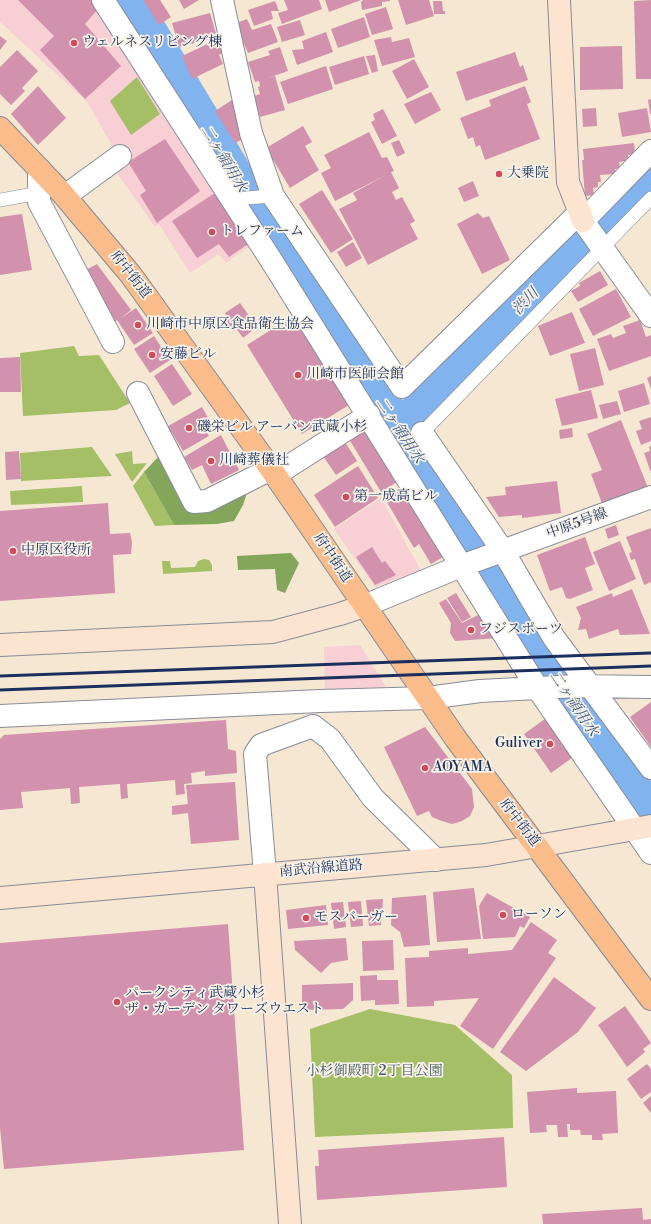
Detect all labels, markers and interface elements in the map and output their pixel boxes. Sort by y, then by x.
place label: ウェルネスリビング棟 [82,35,222,51]
marker: ウェルネスリビング棟 [69,38,79,48]
water label: 二ヶ領用水 [196,122,250,196]
place label: 大乗院 [507,166,549,182]
marker: 大乗院 [494,169,504,179]
place label: トレファーム [220,224,304,240]
marker: トレファーム [207,227,217,237]
street label: 府中街道 [106,248,154,302]
water label: 渋川 [509,285,543,319]
place label: 川崎市中原区食品衛生協会 [146,317,314,333]
marker: 川崎市中原区食品衛生協会 [133,320,143,330]
place label: 安藤ビル [160,347,216,363]
marker: 安藤ビル [147,350,157,360]
place label: 川崎市医師会館 [306,367,404,383]
marker: 川崎市医師会館 [293,370,303,380]
water label: 二ヶ領用水 [371,395,427,467]
place label: 磯栄ビル アーバン武蔵小杉 [197,420,367,436]
marker: 磯栄ビル アーバン武蔵小杉 [184,423,194,433]
place label: 川崎葬儀社 [219,453,289,469]
marker: 川崎葬儀社 [206,456,216,466]
place label: 第一成高ビル [354,489,438,505]
marker: 第一成高ビル [341,492,351,502]
street label: 中原5号線 [544,505,610,543]
street label: 府中街道 [309,530,355,586]
place label: 中原区役所 [21,543,91,559]
marker: 中原区役所 [8,546,18,556]
place label: フジスポーツ [479,622,563,638]
marker: フジスポーツ [466,625,476,635]
water label: 二ヶ領用水 [545,668,601,740]
place label: Guliver [495,736,542,752]
marker: Guliver [545,739,555,749]
place label: AOYAMA [433,760,493,776]
marker: AOYAMA [420,763,430,773]
street label: 府中街道 [495,796,543,850]
street label: 南武沿線道路 [278,857,364,881]
place label: ローソン [511,907,567,923]
place label: モスバーガー [314,910,398,926]
marker: ローソン [498,910,508,920]
marker: モスバーガー [301,913,311,923]
place label: パークシティ武蔵小杉 ザ・ガーデン タワーズウエスト [125,986,324,1018]
marker: パークシティ武蔵小杉 ザ・ガーデン タワーズウエスト [112,997,122,1007]
park label: 小杉御殿町 2丁目公園 [306,1064,442,1080]

